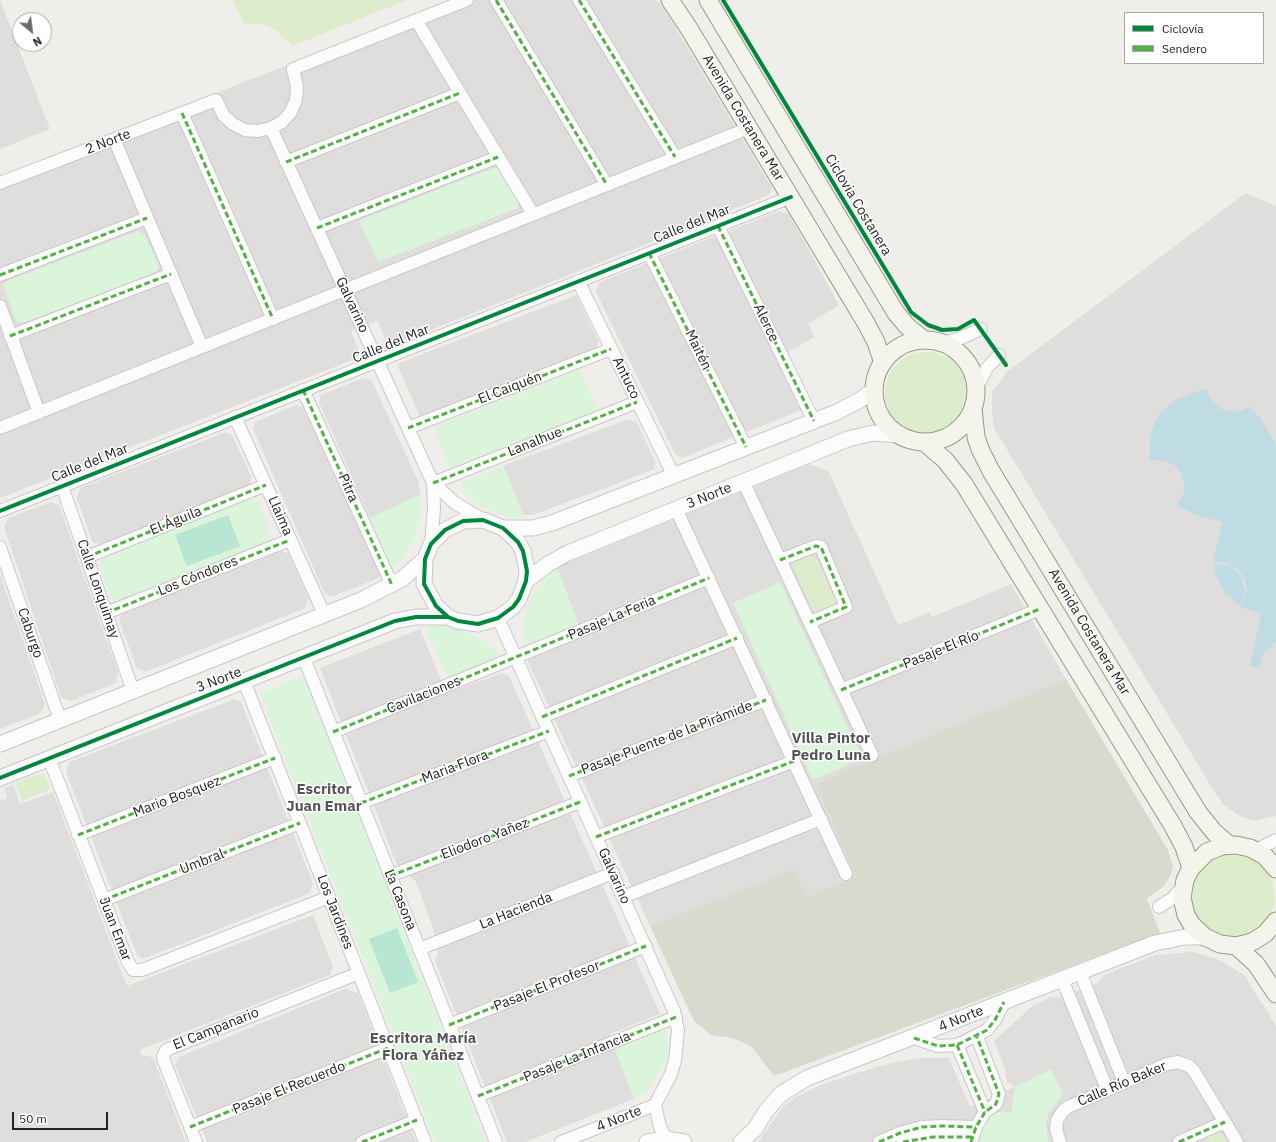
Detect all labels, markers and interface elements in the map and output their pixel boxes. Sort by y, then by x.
north arrow [12,12,52,52]
legend [1124,12,1264,64]
text: Ciclovía [1162,21,1204,36]
text: N [30,34,44,50]
text: Sendero [1162,41,1207,56]
street label: Avenida Costanera Mar [699,52,787,184]
street label: 2 Norte [83,126,133,158]
street label: Ciclovia Costanera [821,151,895,259]
street label: Calle del Mar [651,201,733,247]
street label: Galvarino [332,274,372,336]
street label: Alerce [750,301,782,345]
street label: Calle del Mar [350,321,432,367]
street label: Maitén [681,327,715,373]
street label: Antuco [609,354,643,402]
street label: El Caiquén [476,368,544,408]
street label: Lanalhue [505,423,565,461]
street label: Calle del Mar [49,440,131,486]
street label: Pitra [334,471,362,505]
street label: 3 Norte [684,479,734,513]
street label: Llaima [264,494,296,538]
street label: El Águila [148,503,204,539]
street label: Calle Lonquimay [73,537,123,641]
street label: Los Cóndores [156,552,240,600]
street label: Avenida Costanera Mar [1045,566,1133,698]
street label: Pasaje La Feria [566,592,658,644]
street label: Caburgo [14,606,46,660]
street label: Pasaje El Río [901,627,981,673]
street label: 3 Norte [194,664,244,696]
street label: Cavilaciones [384,672,464,718]
street label: Pasaje Puente de la Pirámide [579,697,755,779]
district label: Villa Pintor Pedro Luna [791,730,871,765]
street label: Maria Flora [419,747,491,787]
street label: Mario Bosquez [131,773,223,821]
district label: Escritor Juan Emar [286,781,362,816]
street label: Eliodoro Yañez [439,815,531,863]
street label: Galvarino [594,845,634,907]
street label: Umbral [177,846,227,878]
street label: La Casona [380,867,420,933]
street label: Los Jardines [313,872,357,952]
street label: La Hacienda [477,889,555,933]
street label: Juan Emar [95,895,135,963]
street label: Pasaje El Profesor [491,957,603,1015]
street label: 4 Norte [936,1002,986,1036]
street label: El Campanario [171,1004,261,1054]
street label: Pasaje La Infancia [521,1028,633,1086]
district label: Escritora María Flora Yáñez [370,1030,476,1065]
street label: Pasaje El Recuerdo [230,1058,348,1118]
street label: Calle Río Baker [1075,1058,1169,1110]
street label: 4 Norte [594,1102,644,1136]
scale bar [14,1104,110,1130]
text: 50 m [19,1111,47,1126]

